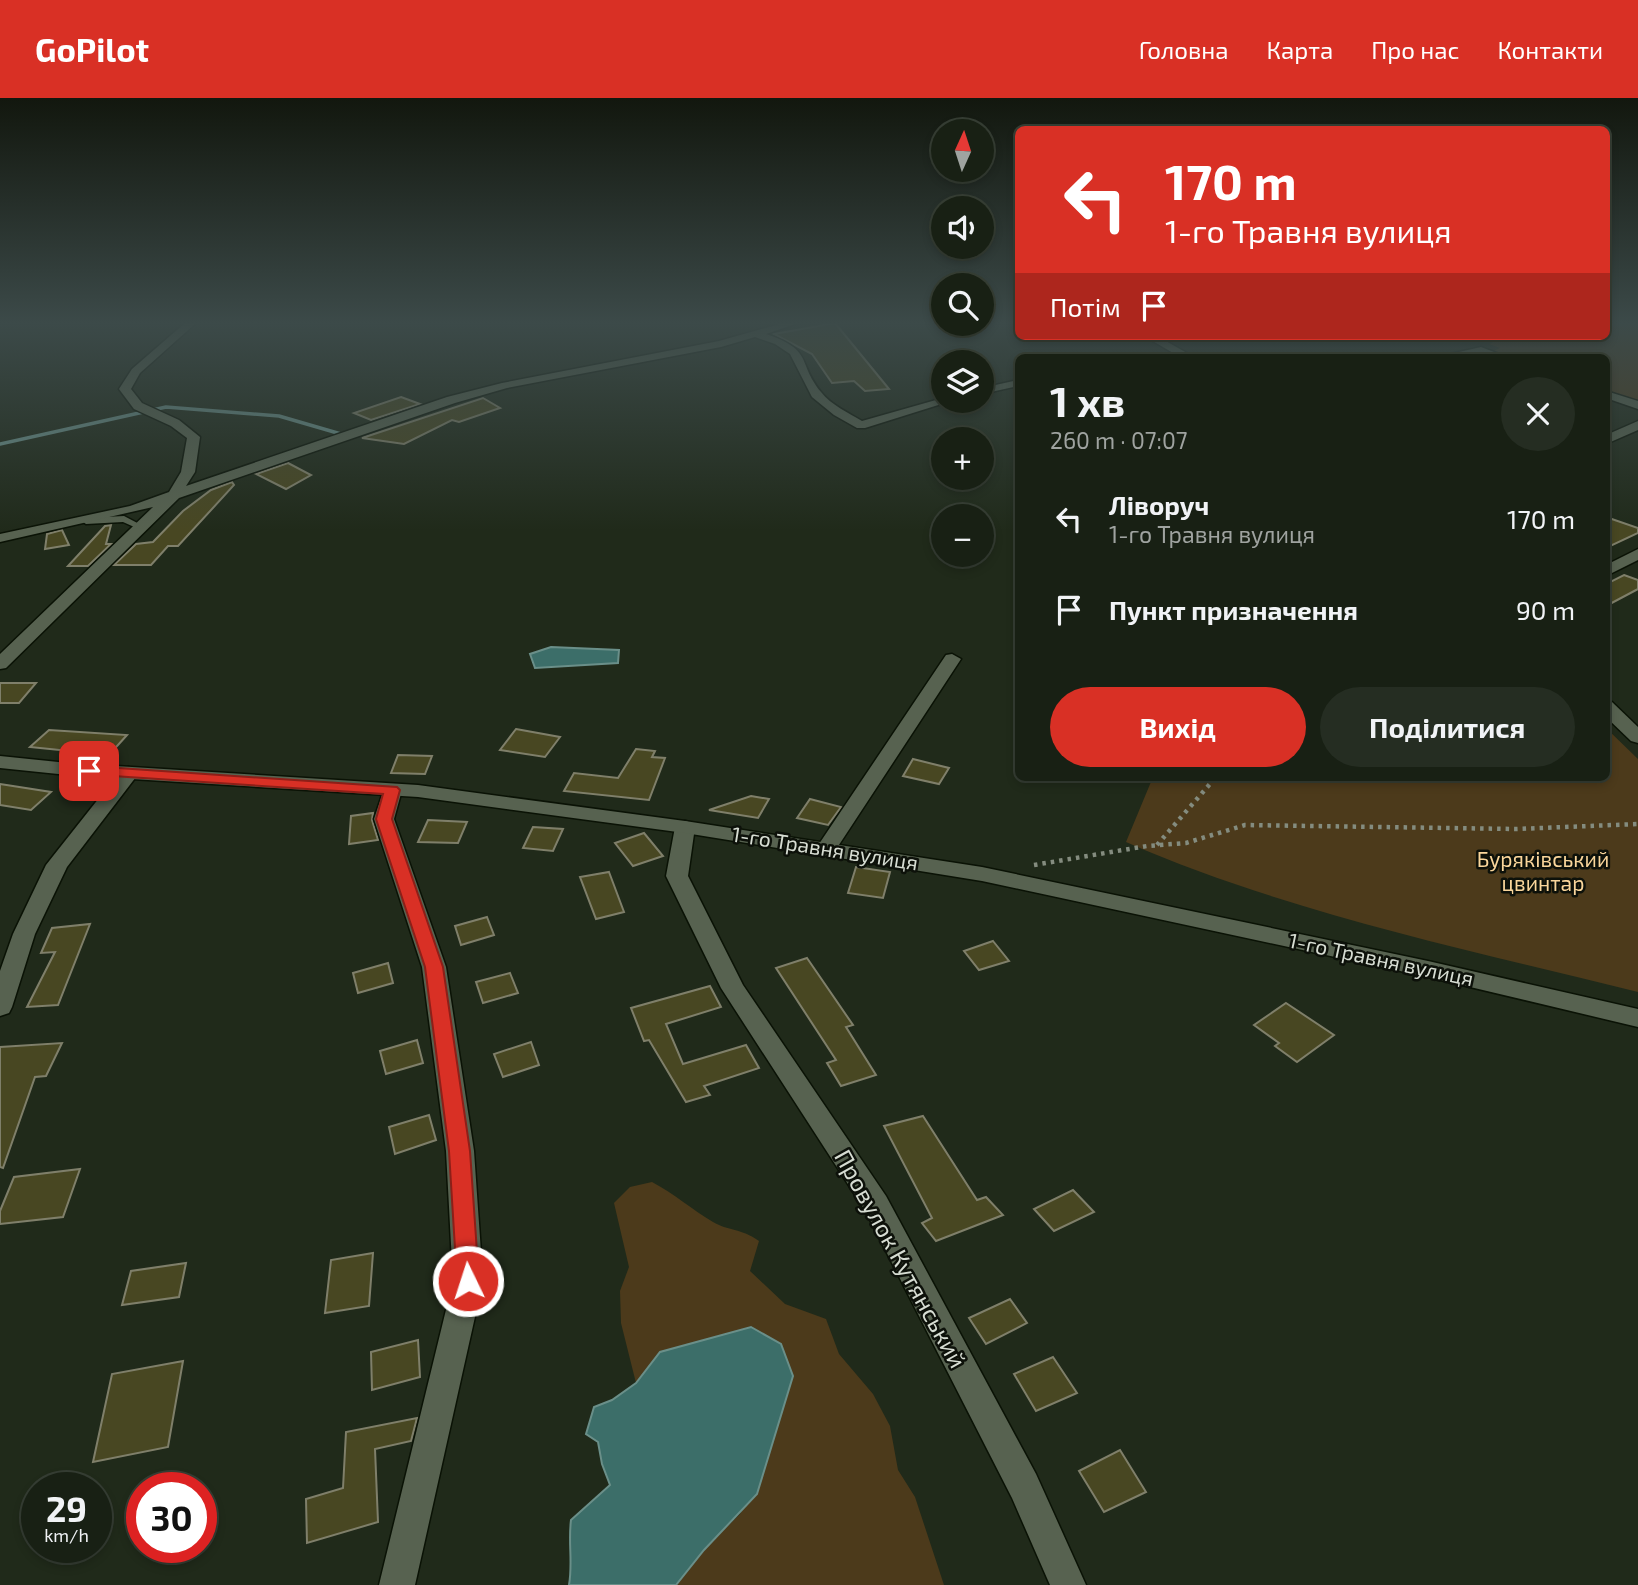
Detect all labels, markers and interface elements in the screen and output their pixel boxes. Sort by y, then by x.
text: GoPilot [35,29,149,69]
text: Головна [1139,35,1229,64]
text: Карта [1267,35,1333,64]
text: Про нас [1371,35,1459,64]
text: Контакти [1497,35,1603,64]
north arrow [931,119,994,182]
map controls [931,119,994,567]
text: 170 m [1165,151,1297,210]
icon: left [1050,154,1141,245]
button: sound [931,196,994,259]
text: 1-го Травня вулиця [1165,211,1452,249]
button: search [931,273,994,336]
icon: arrive [1135,287,1173,325]
text: Потім [1050,291,1121,322]
button: layers [931,350,994,413]
text: 1 хв [1050,375,1125,425]
button: close [1501,377,1575,451]
text: 260 m · 07:07 [1050,426,1188,454]
button: + [931,427,994,490]
text: Ліворуч [1109,489,1209,520]
icon: left [1050,500,1088,538]
text: 170 m [1507,503,1575,534]
button: − [931,504,994,567]
text: 1-го Травня вулиця [1109,520,1315,548]
icon: arrive [1050,591,1088,629]
text: Пункт призначення [1109,594,1358,625]
text: 90 m [1516,594,1575,625]
button: Вихід [1050,687,1306,767]
button: Поділитися [1320,687,1575,767]
pin [59,741,119,801]
icon: arrive [70,752,108,790]
street label: 1-го Травня вулиця [730,820,920,876]
park label: Буряківський цвинтар [1477,846,1609,895]
street label: 1-го Травня вулиця [1286,927,1476,991]
street label: Провулок Кутянський [828,1144,973,1373]
position arrow [431,1244,505,1318]
speed limit sign: 30 [126,1472,217,1563]
text: 29 [46,1487,87,1529]
text: km/h [44,1524,89,1546]

